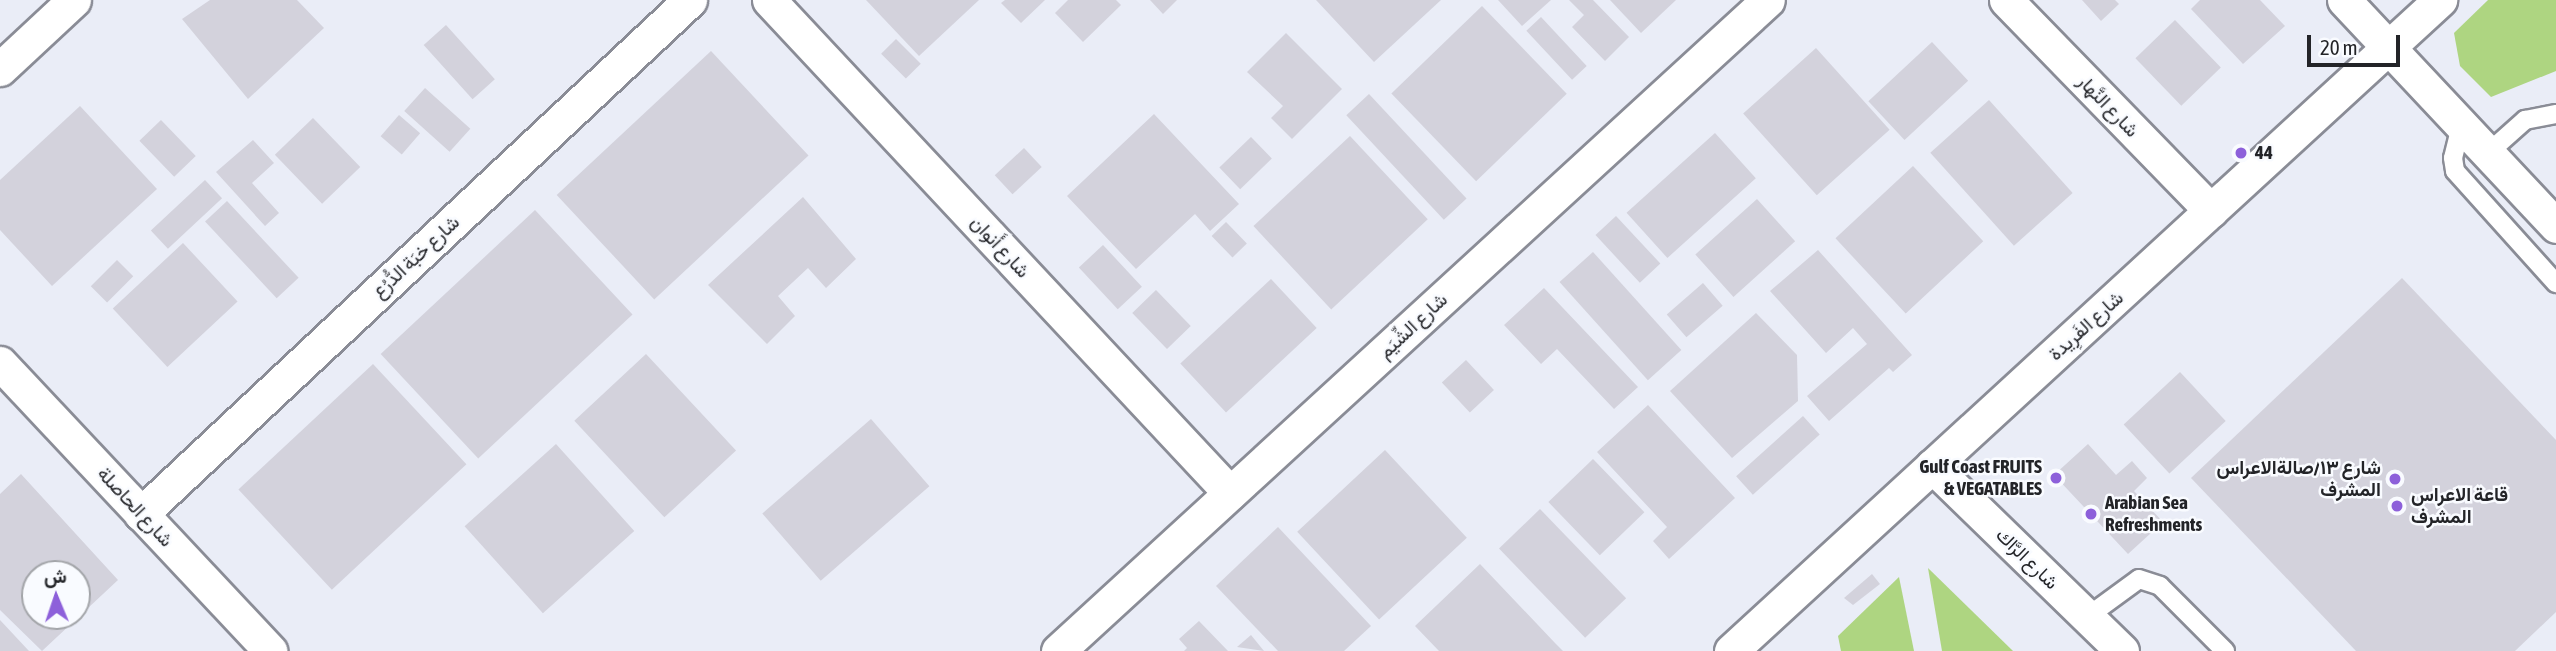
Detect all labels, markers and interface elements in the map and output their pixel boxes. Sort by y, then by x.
scale bar [2311,21,2404,65]
text: 20 m [2320,35,2358,59]
street label: شارع النَّهار [2073,70,2143,142]
place label: 44 [2255,142,2273,164]
marker: 44 [2233,145,2249,161]
street label: شارع خبَة الدُّرُع [368,211,464,303]
street label: شارع أَنوان [966,211,1034,283]
street label: شارع الفَرِيدة [2044,287,2128,365]
street label: شارع الشِّيَم [1374,288,1452,364]
place label: Gulf Coast FRUITS & VEGATABLES [1919,456,2042,500]
place label: شارع ١٣/صالةالاعراس المشرف [2216,457,2381,501]
street label: شارع الحاصلة [92,463,178,551]
marker: Gulf Coast FRUITS & VEGATABLES [2048,470,2064,486]
marker: شارع ١٣/صالةالاعراس المشرف [2387,471,2403,487]
place label: قاعة الاعراس المشرف [2411,484,2508,528]
place label: Arabian Sea Refreshments [2105,492,2202,536]
marker: قاعة الاعراس المشرف [2389,498,2405,514]
marker: Arabian Sea Refreshments [2083,506,2099,522]
street label: شارع الرَّاك [1991,524,2063,594]
north arrow [21,560,91,630]
text: ش [44,565,67,587]

